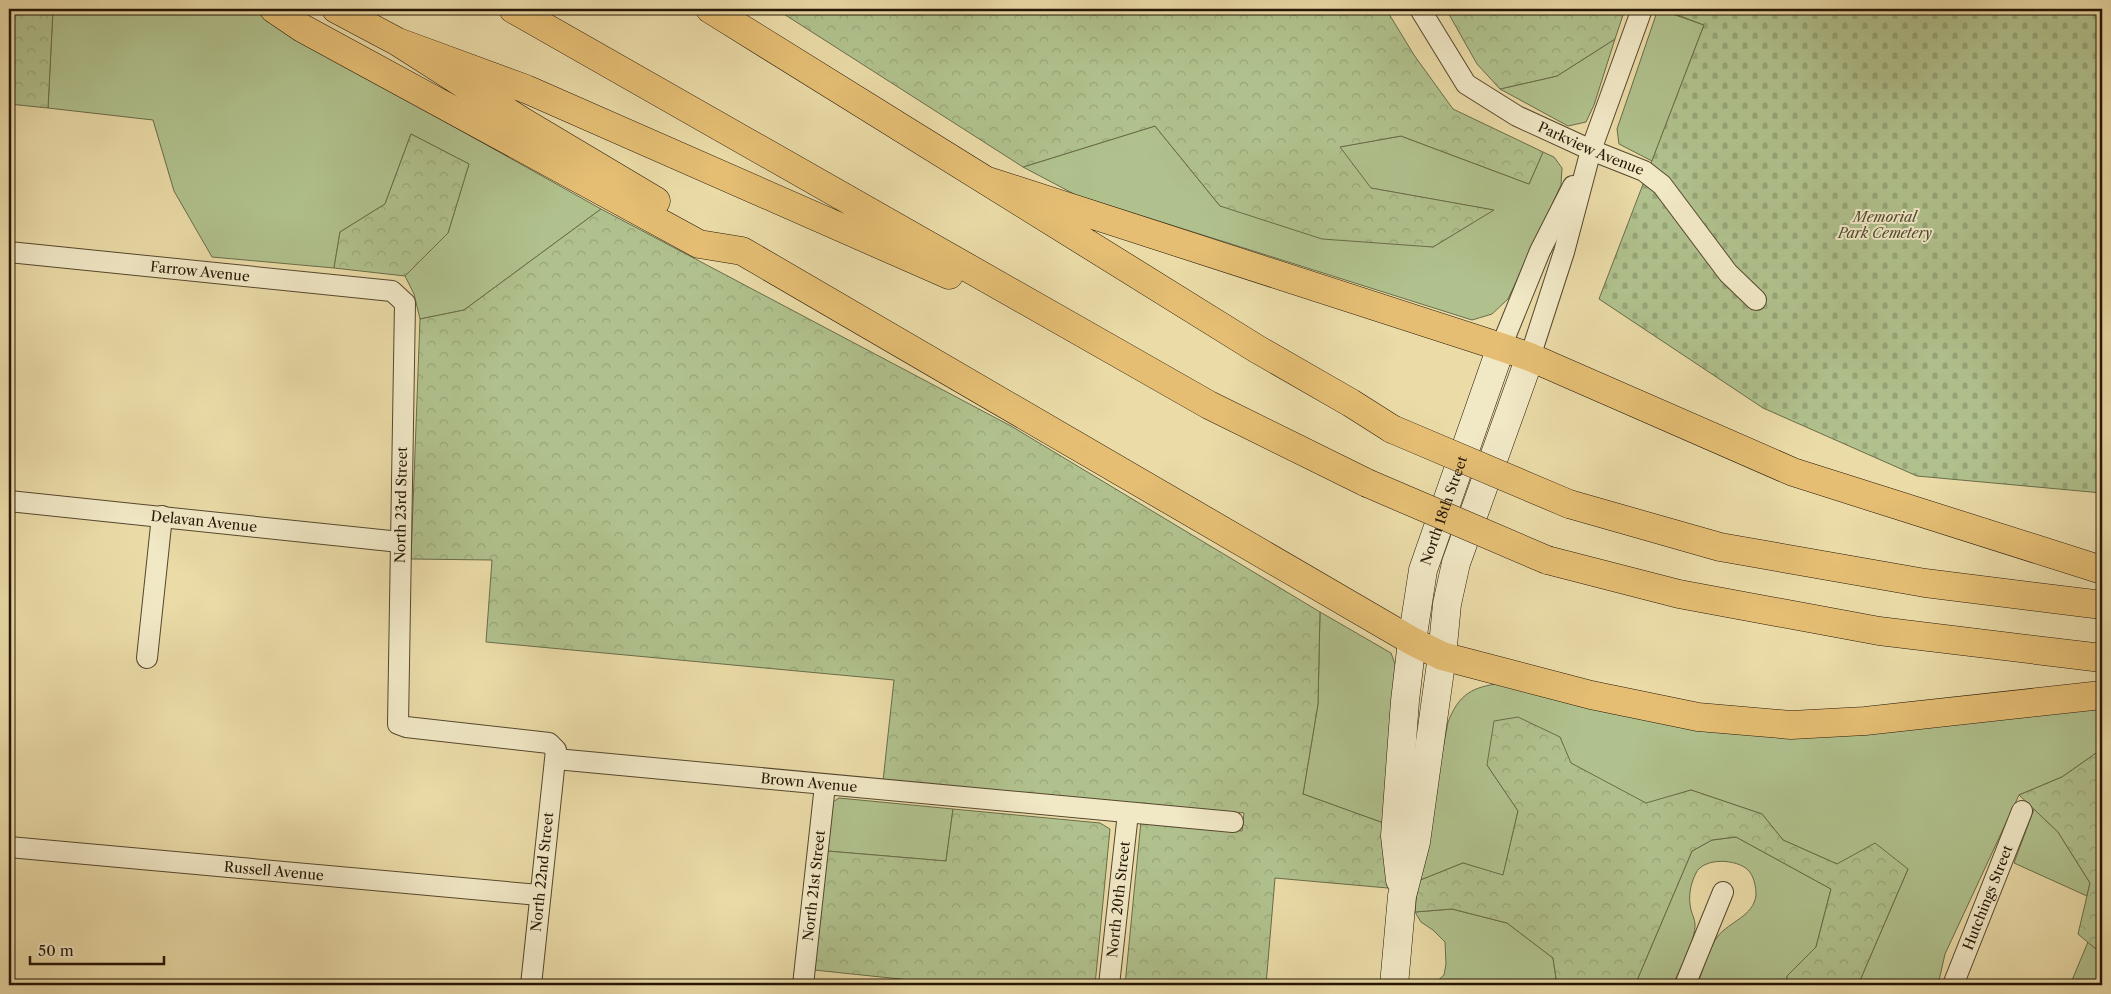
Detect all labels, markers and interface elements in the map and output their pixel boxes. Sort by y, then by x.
street label: Parkview Avenue [1535,118,1647,179]
park label: Memorial Park Cemetery [1837,208,1932,242]
street label: Farrow Avenue [149,257,251,285]
street label: North 23rd Street [391,447,411,563]
street label: North 18th Street [1416,453,1471,567]
street label: Delavan Avenue [150,507,258,536]
street label: Brown Avenue [760,769,858,796]
street label: North 22nd Street [527,811,557,933]
street label: North 21st Street [799,829,829,942]
street label: North 20th Street [1103,840,1134,959]
street label: Hutchings Street [1959,842,2017,953]
street label: Russell Avenue [223,858,325,884]
scale bar [30,934,164,966]
text: 50 m [38,941,74,960]

